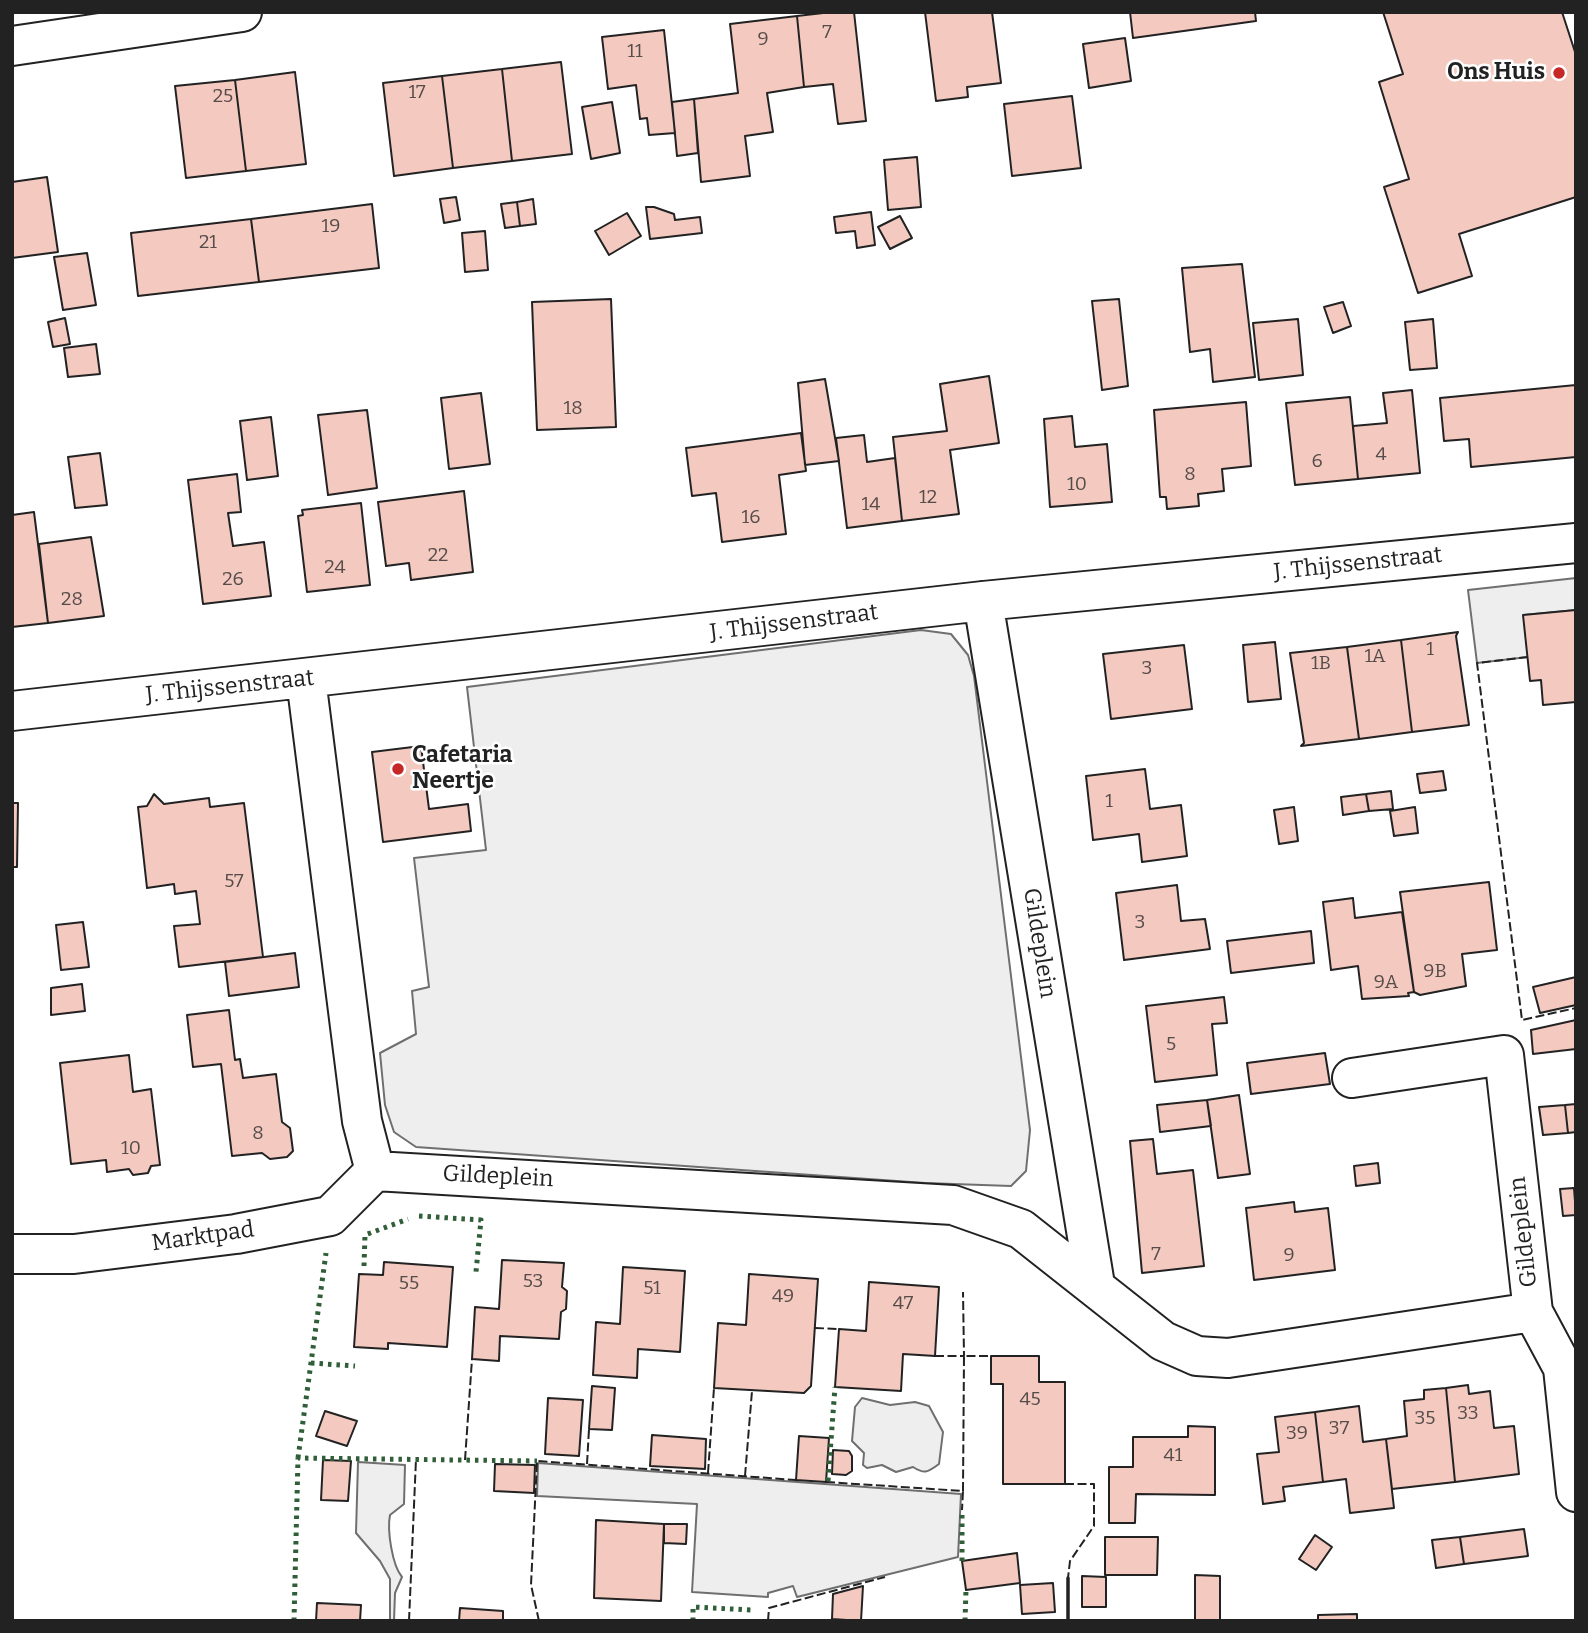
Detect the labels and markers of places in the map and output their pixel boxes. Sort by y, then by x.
place label: Ons Huis [1447,59,1545,87]
marker: Ons Huis [1551,65,1567,81]
place label: Cafetaria Neertje [412,742,512,796]
marker: Cafetaria Neertje [390,761,406,777]

